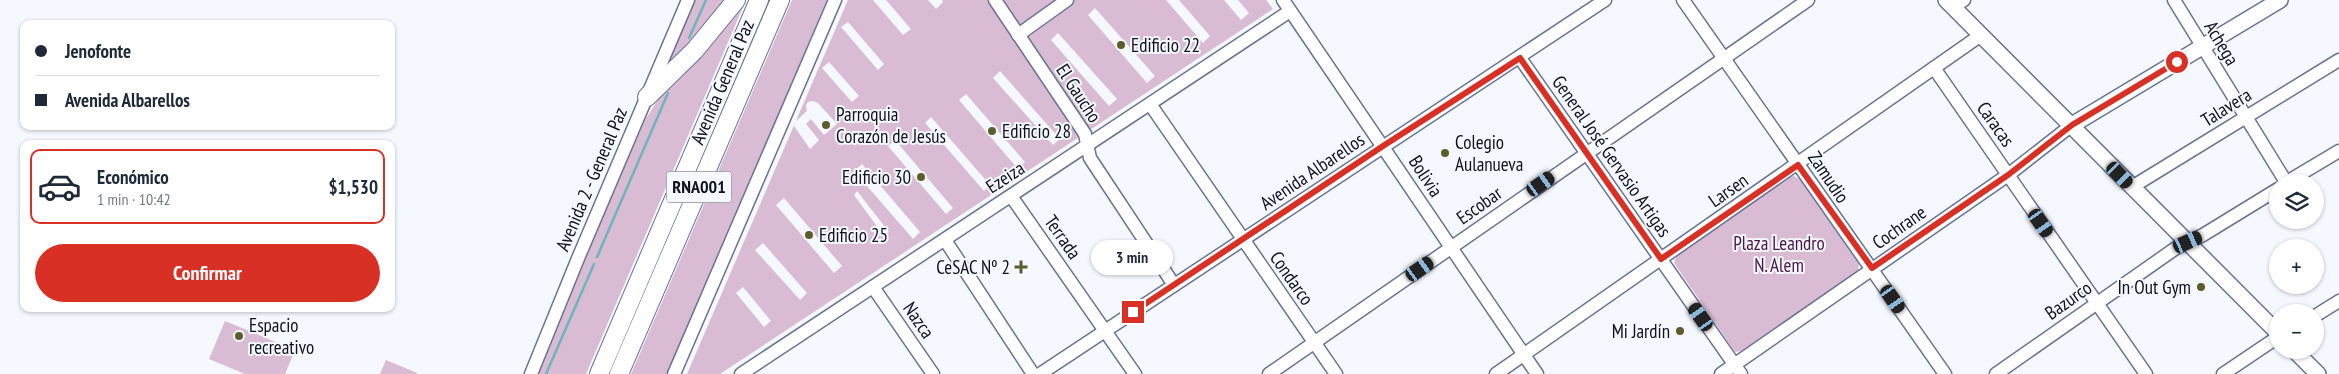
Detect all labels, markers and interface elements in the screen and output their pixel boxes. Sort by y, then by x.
street label: Avenida General Paz [685,16,759,148]
street label: Achega [2200,17,2244,69]
place label: Edificio 22 [1131,33,1200,57]
text: Jenofonte [65,39,131,63]
marker: Edificio 22 [1115,39,1127,51]
route start [2166,51,2188,73]
street label: El Gaucho [1051,59,1107,127]
street label: General José Gervasio Artigas [1547,71,1677,241]
street label: Talavera [2197,82,2255,132]
text: Avenida Albarellos [65,88,190,112]
street label: Caracas [1972,97,2020,151]
place label: Parroquia Corazón de Jesús [836,102,946,148]
street label: Avenida 2 - General Paz [550,103,632,254]
marker: Parroquia Corazón de Jesús [820,119,832,131]
place label: Edificio 28 [1002,119,1071,143]
marker: Edificio 28 [986,125,998,137]
street label: Avenida Albarellos [1255,127,1369,215]
place label: Colegio Aulanueva [1455,130,1523,176]
marker: Colegio Aulanueva [1439,147,1451,159]
street label: Zamudio [1803,147,1855,207]
street label: Bolivia [1404,151,1448,201]
street label: Ezeiza [981,156,1029,198]
car [2104,159,2135,191]
icon: car [37,164,82,209]
text: Económico [97,165,169,189]
place label: Edificio 30 [842,165,911,189]
street label: Larsen [1703,168,1753,212]
car [1524,169,1557,199]
marker: Edificio 30 [915,171,927,183]
road number: RNA001 [666,172,732,202]
map controls [2269,174,2324,359]
button: layers [2269,174,2324,229]
text: $1,530 [328,175,378,199]
street label: Escobar [1452,180,1507,229]
text: 1 min · 10:42 [97,189,171,209]
street label: Cochrane [1867,200,1931,254]
car [2026,206,2055,240]
street label: Terrada [1039,210,1087,264]
place label: Edificio 25 [819,223,888,247]
marker: Edificio 25 [803,229,815,241]
car [2171,229,2204,255]
park label: Plaza Leandro N. Alem [1733,231,1825,277]
button: + [2269,239,2324,294]
callout: 3 min [1092,240,1174,274]
button: Confirmar [35,244,380,302]
street label: Condarco [1265,246,1319,310]
text: 3 min [1116,247,1148,267]
car [1403,254,1436,284]
place label: CeSAC Nº 2 [936,255,1010,279]
marker: CeSAC Nº 2 [1014,260,1028,274]
street label: Bazurco [2040,275,2096,325]
place label: In Out Gym [2117,275,2191,299]
marker: In Out Gym [2195,281,2207,293]
car [1878,282,1907,316]
street label: Nazca [898,297,940,343]
car [1686,300,1715,334]
route end [1122,301,1144,323]
button: − [2269,304,2324,359]
place label: Espacio recreativo [249,313,314,359]
place label: Mi Jardín [1612,319,1670,343]
marker: Mi Jardín [1674,325,1686,337]
marker: Espacio recreativo [233,330,245,342]

